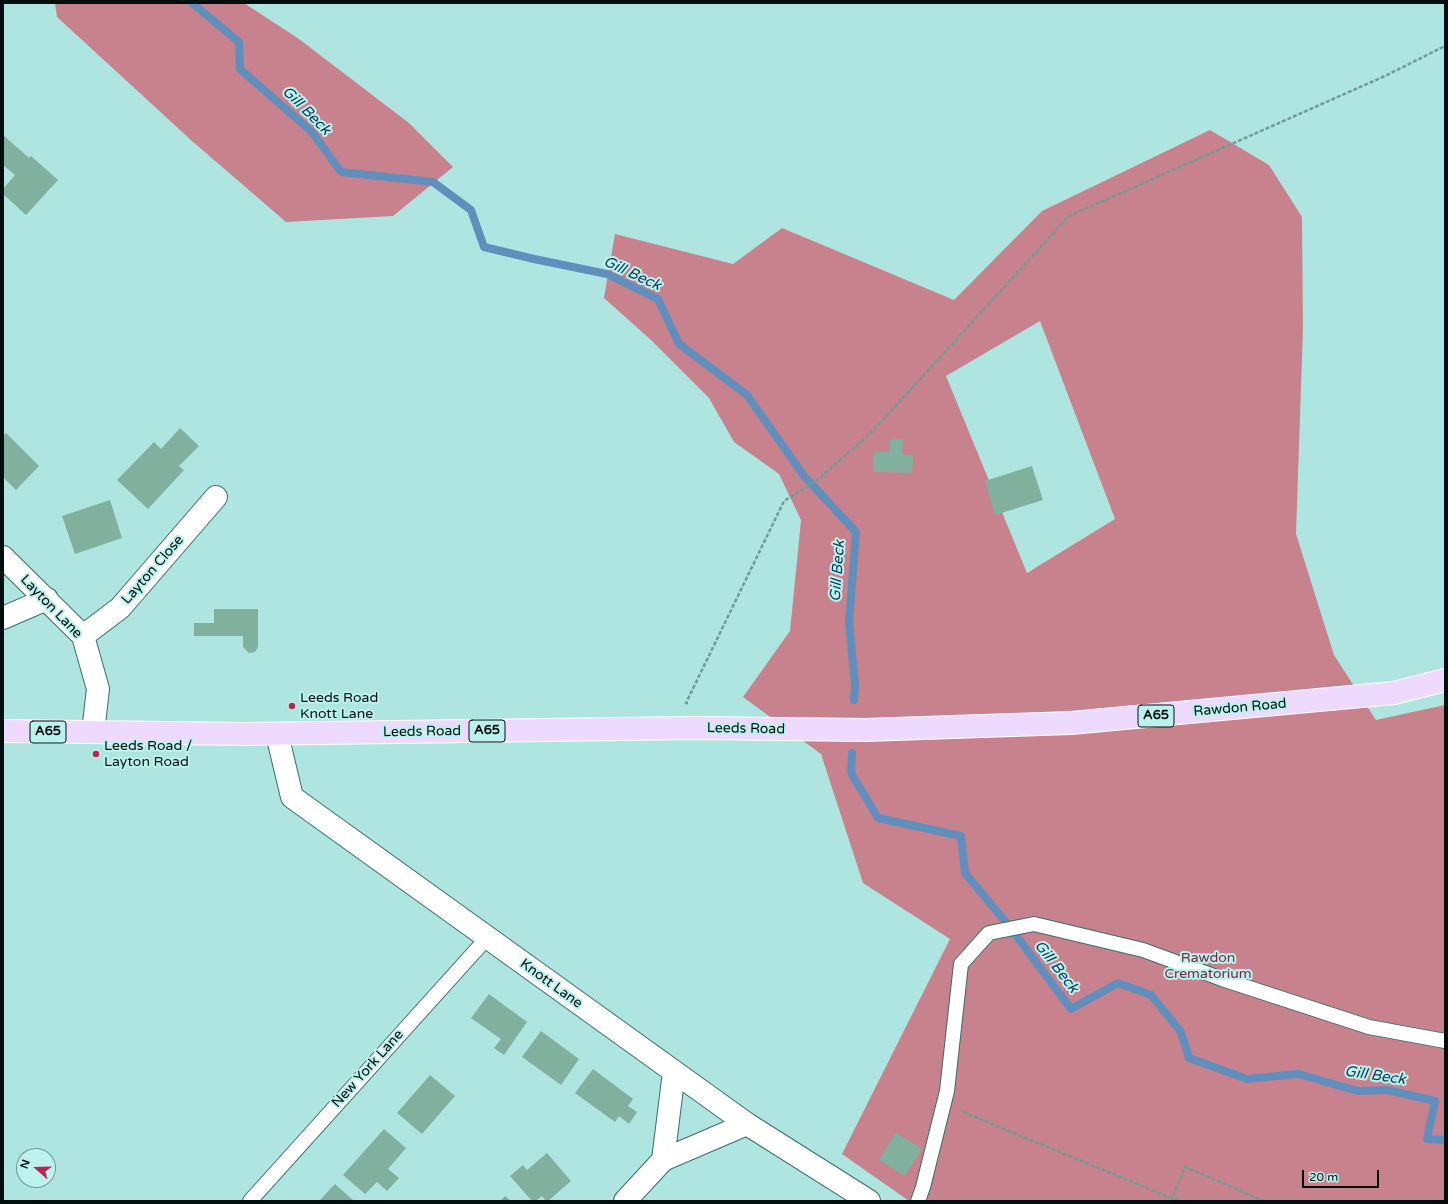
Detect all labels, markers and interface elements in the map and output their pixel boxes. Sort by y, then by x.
water label: Gill Beck [278,83,334,139]
water label: Gill Beck [600,253,664,295]
street label: Layton Close [118,532,188,608]
water label: Gill Beck [827,540,849,602]
street label: Layton Lane [17,572,85,642]
place label: Leeds Road Knott Lane [300,690,378,722]
street label: Rawdon Road [1193,696,1287,720]
marker: Leeds Road Knott Lane [287,701,297,711]
road number: A65 [1138,705,1174,727]
road number: A65 [469,720,505,742]
street label: Leeds Road [707,720,785,738]
road number: A65 [30,721,66,743]
street label: Leeds Road [383,723,461,741]
place label: Leeds Road / Layton Road [104,738,192,770]
marker: Leeds Road / Layton Road [91,749,101,759]
water label: Gill Beck [1030,937,1082,997]
park label: Rawdon Crematorium [1164,950,1252,982]
street label: Knott Lane [517,956,585,1012]
street label: New York Lane [329,1027,407,1111]
water label: Gill Beck [1343,1063,1407,1089]
north arrow [16,1148,56,1188]
text: N [18,1158,33,1170]
scale bar [1304,1162,1381,1188]
text: 20 m [1309,1170,1338,1184]

